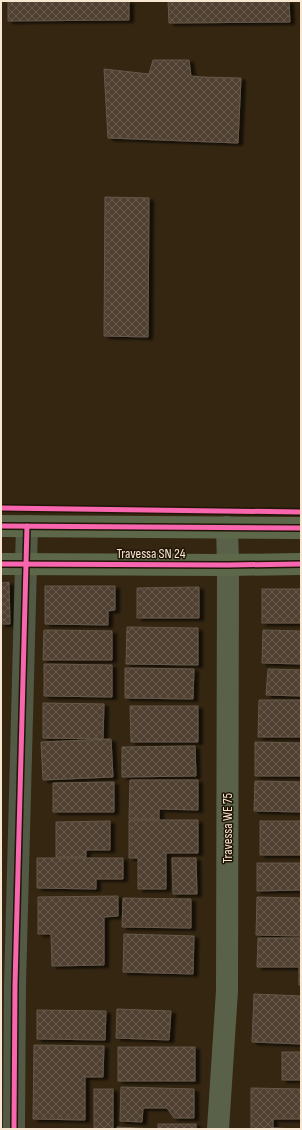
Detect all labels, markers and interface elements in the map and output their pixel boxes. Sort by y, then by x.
street label: Travessa SN 24 [116,545,186,562]
street label: Travessa WE 75 [219,792,236,863]

